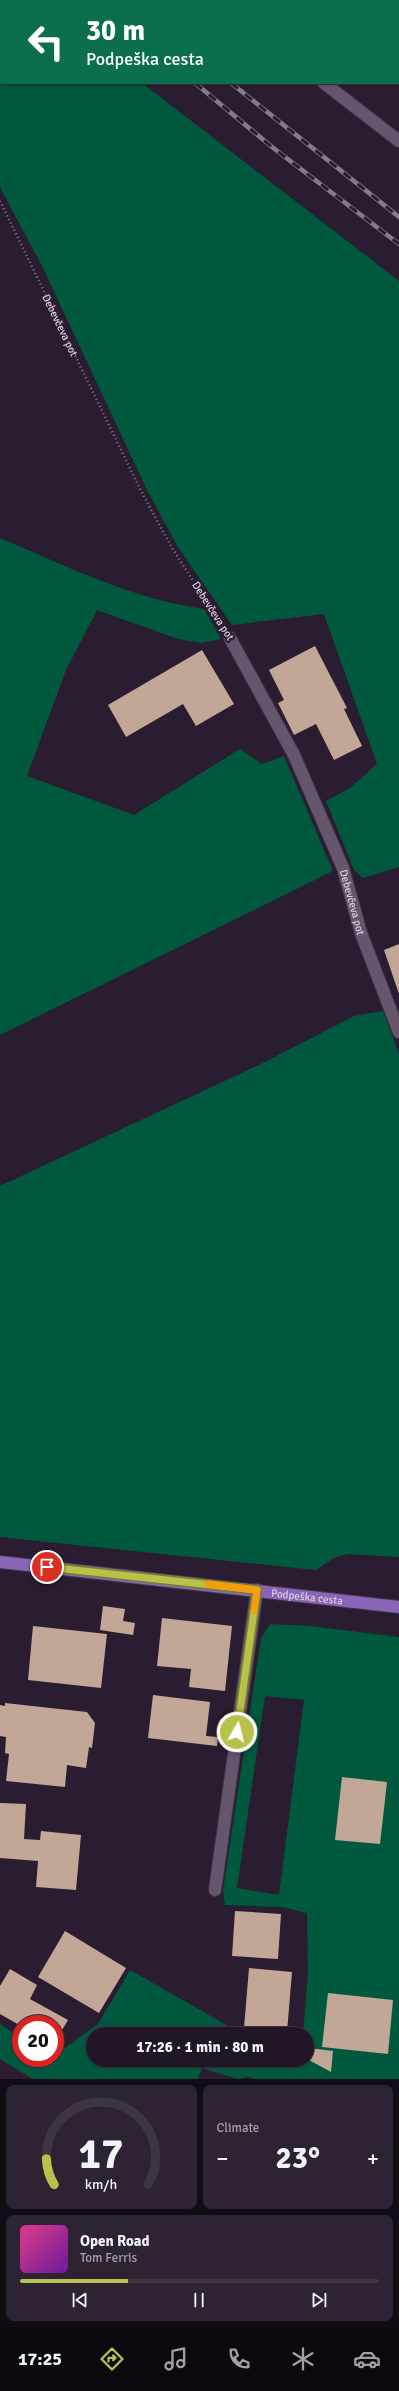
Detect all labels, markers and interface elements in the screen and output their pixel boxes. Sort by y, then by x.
text: 30 m [86,14,145,48]
icon: left [20,16,72,68]
text: Podpeška cesta [86,48,204,70]
street label: Debevčeva pot [40,292,81,358]
street label: Debevčeva pot [189,579,237,643]
street label: Debevčeva pot [337,868,368,937]
pin [30,1550,64,1584]
icon: arrive [36,1556,58,1578]
street label: Podpeška cesta [270,1586,344,1607]
position arrow [216,1711,258,1753]
speed limit sign: 20 [12,2015,64,2067]
text: 17:26 · 1 min · 80 m [136,2038,264,2056]
text: Climate [217,2120,259,2136]
text: 17 [79,2129,124,2180]
text: 23° [276,2140,320,2177]
text: − [217,2145,228,2172]
text: + [367,2145,379,2172]
text: km/h [85,2176,117,2193]
text: Open Road [80,2232,150,2250]
text: Tom Ferris [80,2250,137,2266]
icon: previous [69,2289,91,2311]
icon: pause [188,2289,210,2311]
icon: next [308,2289,330,2311]
icon: directions [98,2345,126,2373]
icon: music [162,2345,190,2373]
icon: phone [225,2345,253,2373]
icon: climate [289,2345,317,2373]
icon: car [353,2345,381,2373]
text: 17:25 [18,2348,62,2370]

